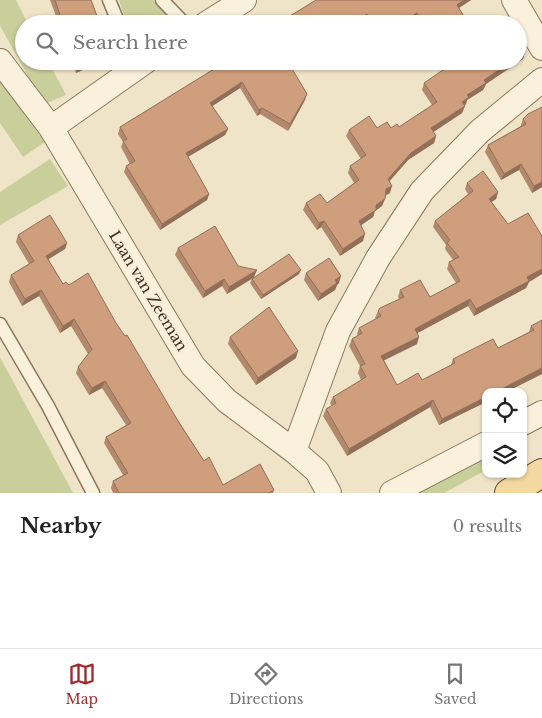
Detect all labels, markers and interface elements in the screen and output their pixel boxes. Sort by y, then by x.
search box [15,15,527,70]
icon: search [33,29,61,57]
text: Search here [73,31,188,54]
street label: Laan van Zeeman [105,227,192,354]
map controls [482,388,527,478]
button: locate [482,388,527,433]
button: layers [482,433,527,478]
text: Nearby [20,513,101,539]
text: 0 results [453,516,522,536]
tab: Map [65,660,98,708]
tab: Directions [229,660,303,708]
tab: Saved [434,660,477,708]

